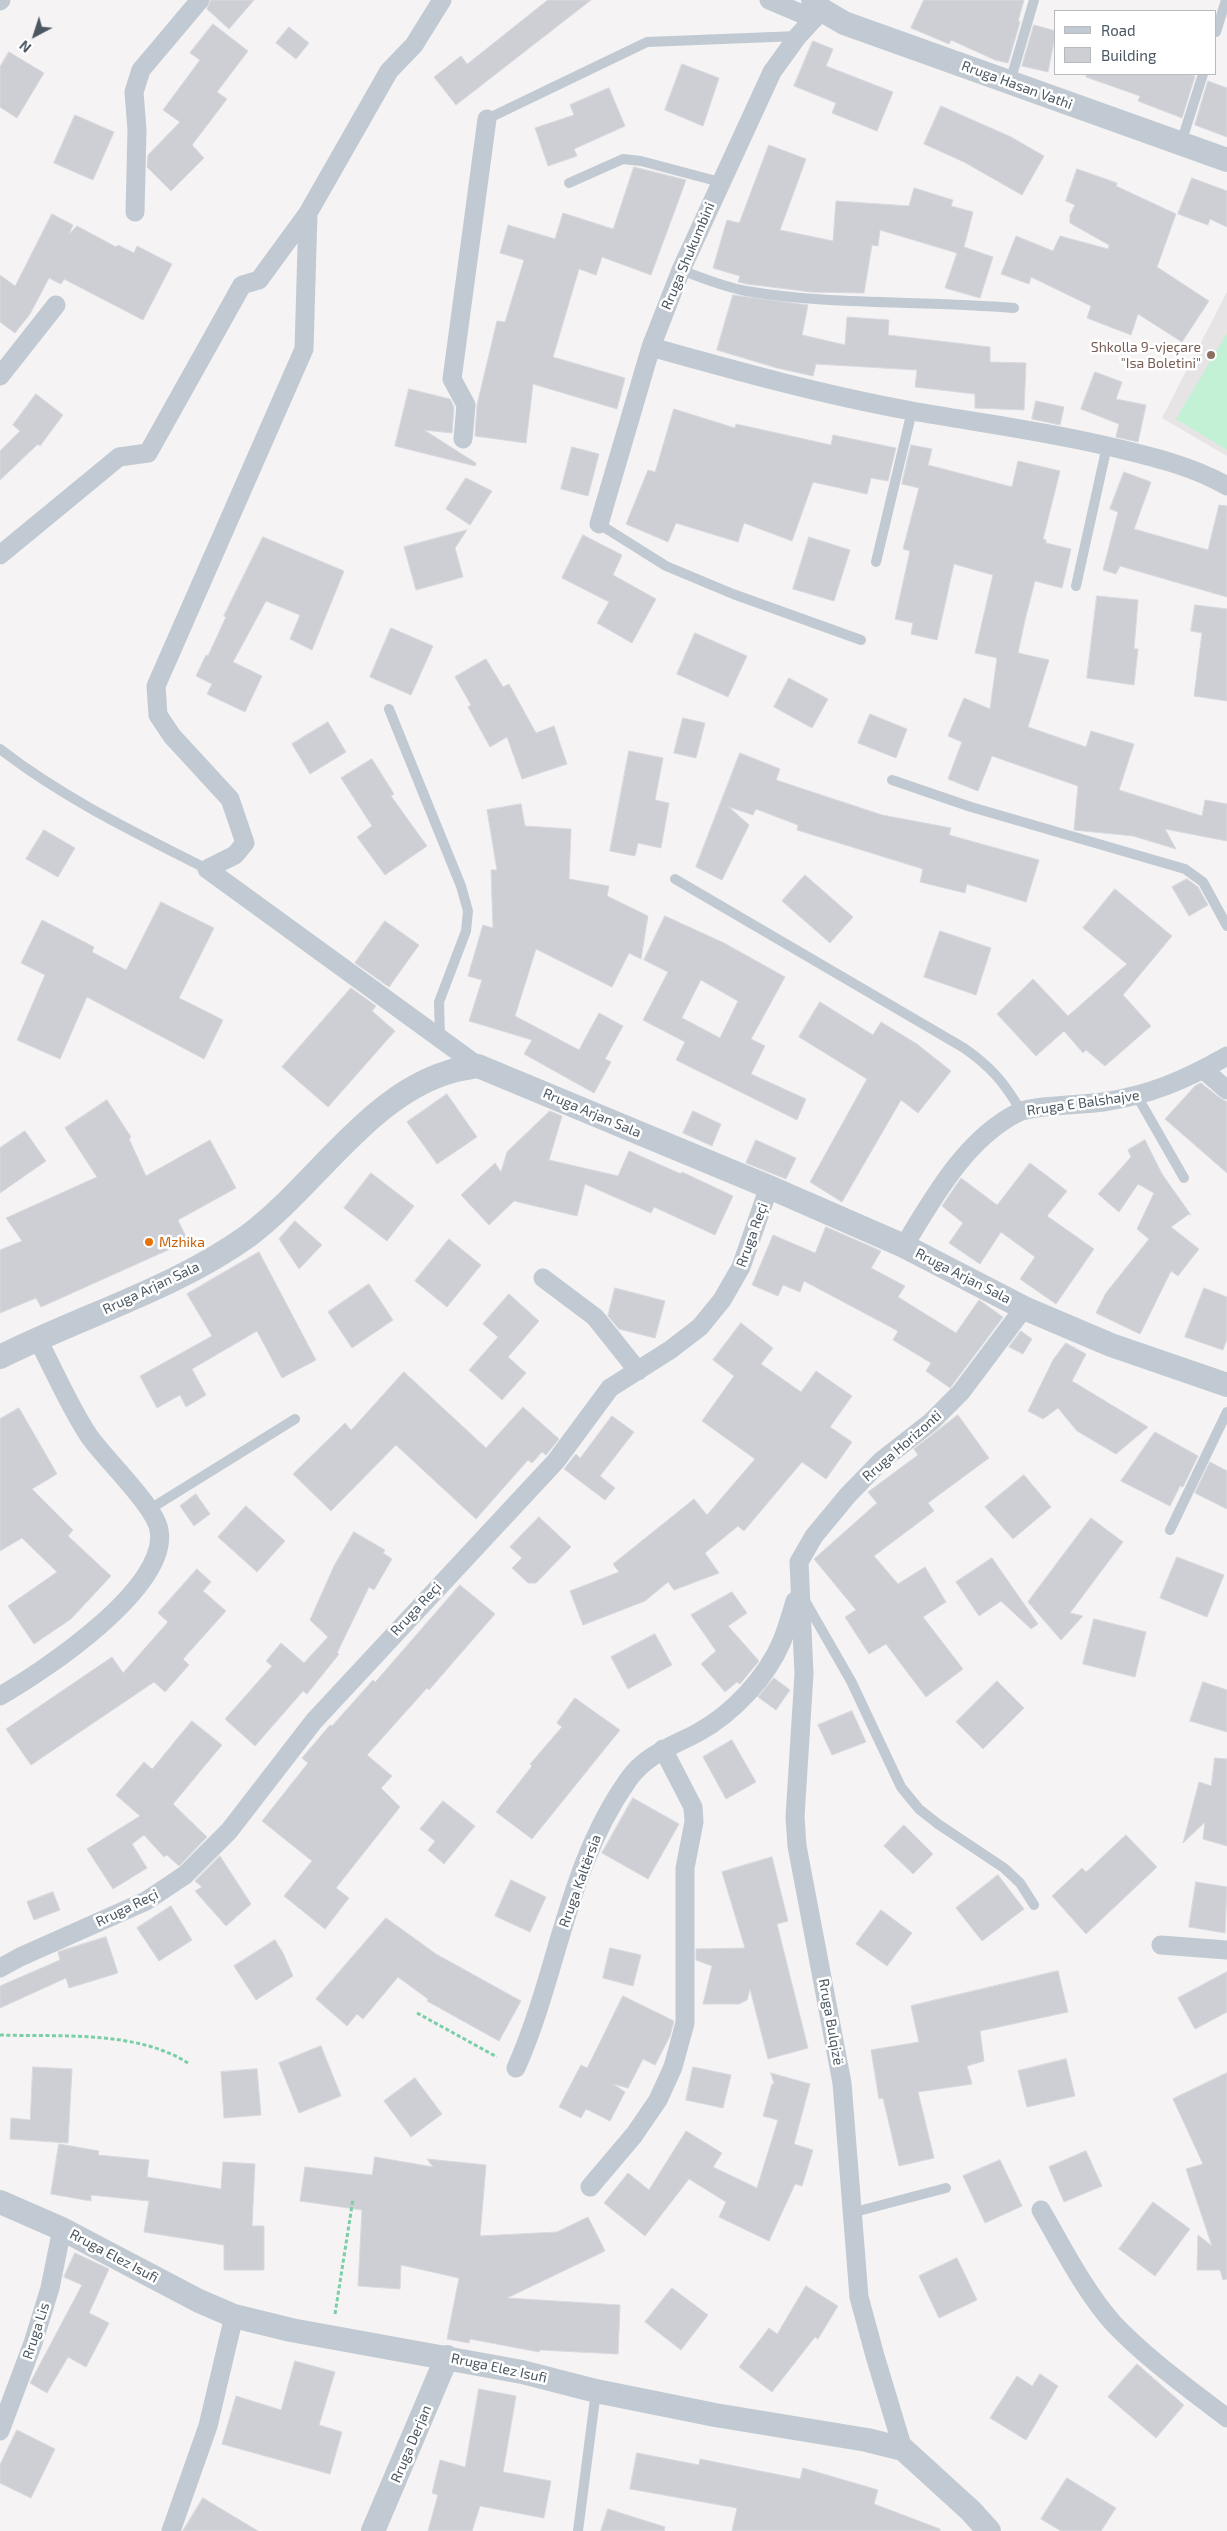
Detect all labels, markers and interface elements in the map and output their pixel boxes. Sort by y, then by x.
north arrow [10,10,60,60]
legend [1054,10,1217,75]
text: Road [1101,21,1136,39]
text: N [16,37,34,57]
text: Building [1101,46,1156,64]
street label: Rruga Hasan Vathi [959,57,1075,113]
street label: Rruga Shukumbini [658,200,718,312]
place label: Shkolla 9-vjeçare "Isa Boletini" [1091,339,1201,372]
marker: Shkolla 9-vjeçare "Isa Boletini" [1205,349,1217,361]
street label: Rruga Arjan Sala [540,1085,644,1141]
street label: Rruga E Balshajve [1026,1087,1140,1119]
street label: Rruga Reçi [733,1201,771,1269]
place label: Mzhika [159,1234,205,1250]
marker: Mzhika [143,1236,155,1248]
street label: Rruga Arjan Sala [912,1245,1014,1307]
street label: Rruga Arjan Sala [100,1258,202,1318]
street label: Rruga Horizonti [859,1407,945,1485]
street label: Rruga Reçi [387,1579,445,1639]
street label: Rruga Kaltërsia [555,1832,605,1930]
street label: Rruga Reçi [93,1886,161,1930]
street label: Rruga Bulqizë [815,1977,847,2067]
street label: Rruga Elez Isufi [67,2226,161,2286]
street label: Rruga Lis [19,2301,53,2361]
street label: Rruga Elez Isufi [449,2350,549,2386]
street label: Rruga Derjan [387,2403,435,2485]

